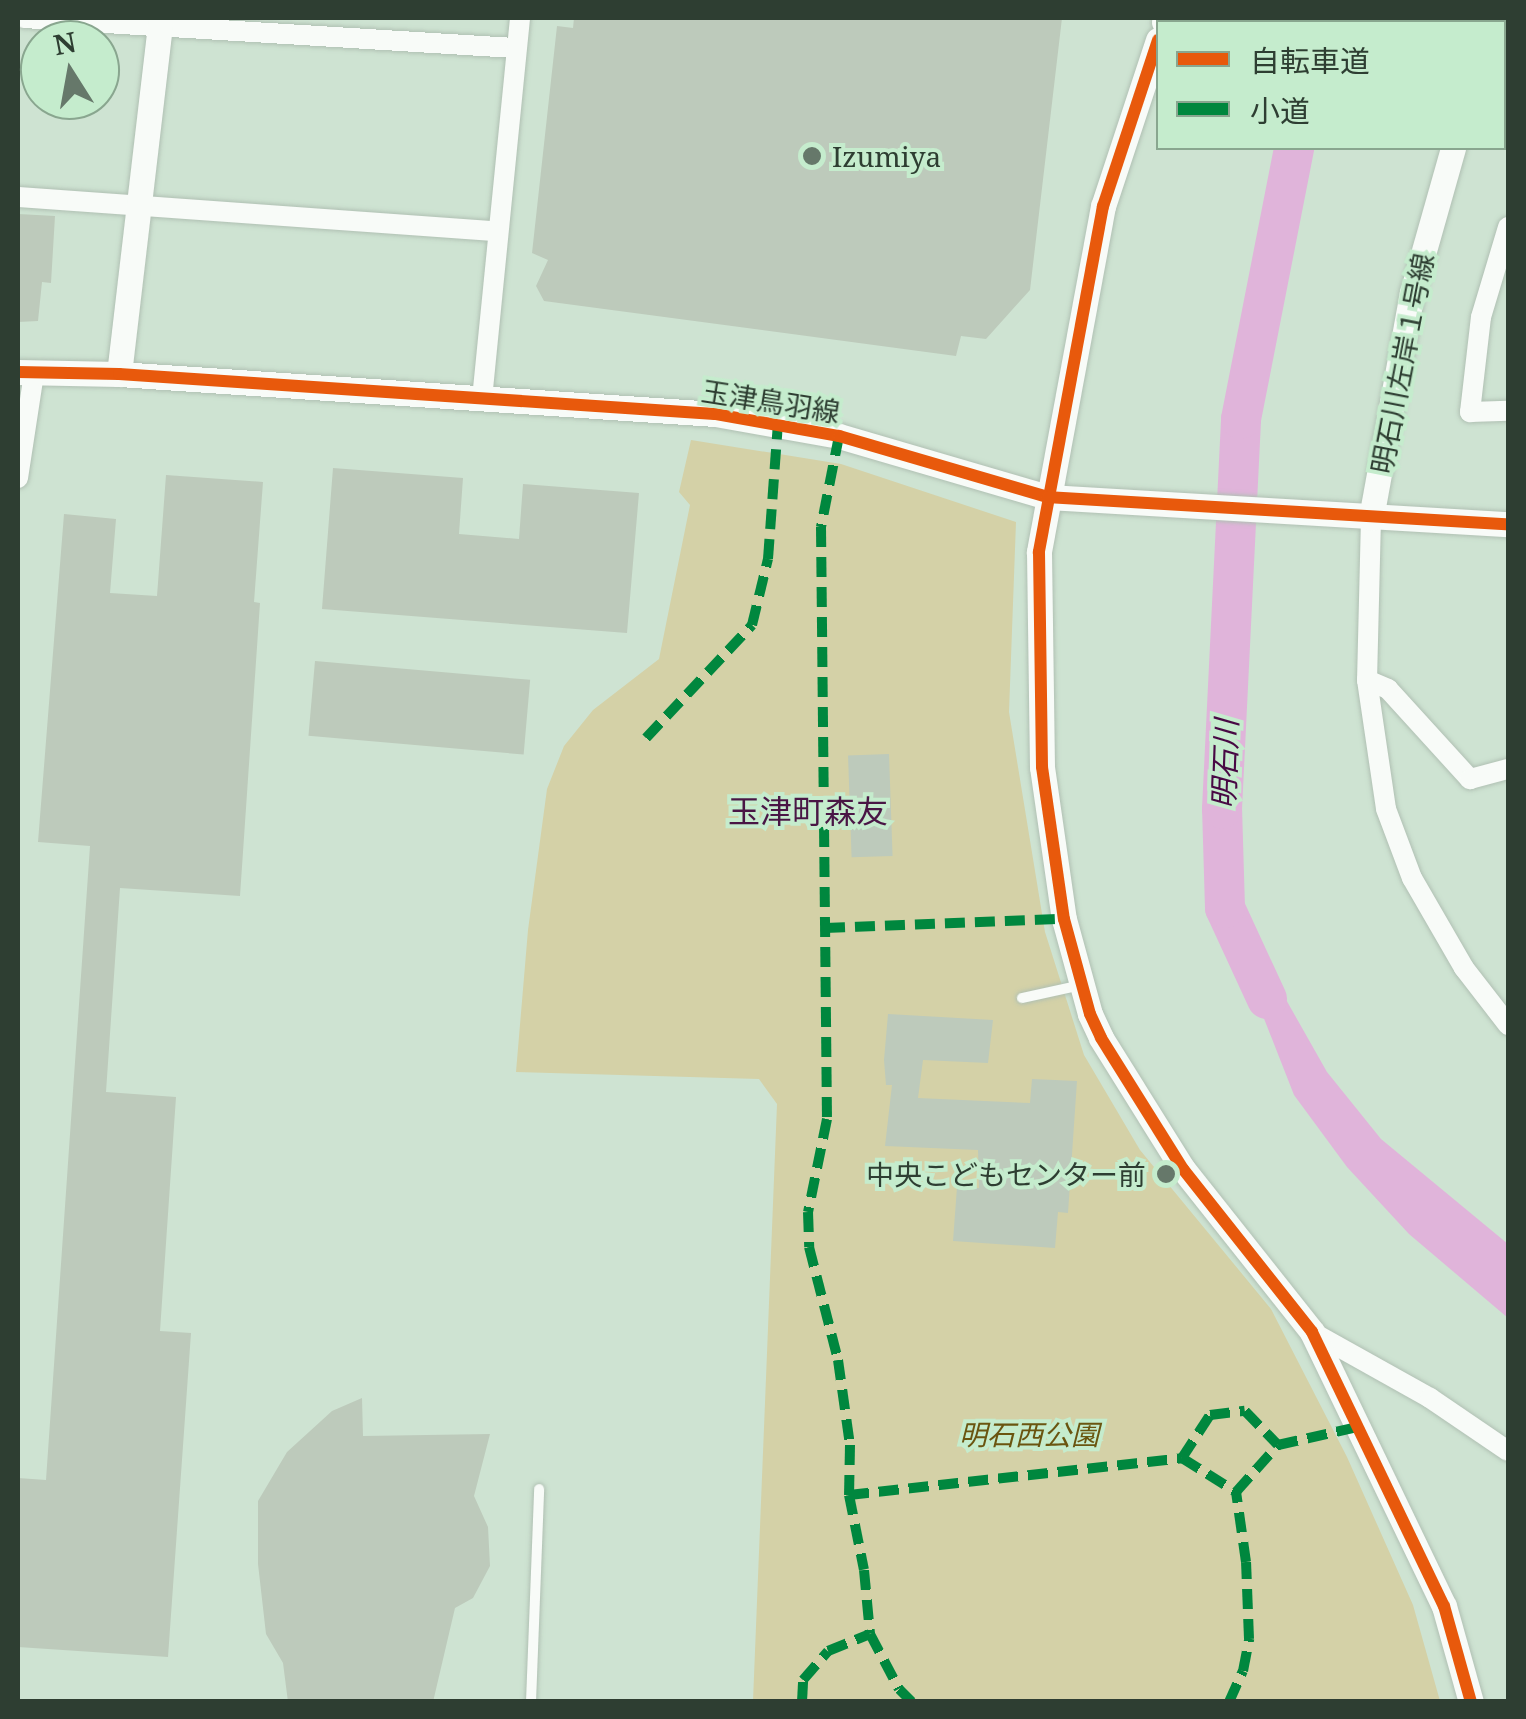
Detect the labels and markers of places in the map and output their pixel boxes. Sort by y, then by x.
place label: Izumiya [832,139,941,173]
marker: Izumiya [801,145,823,167]
place label: 中央こどもセンター前 [866,1157,1146,1191]
marker: 中央こどもセンター前 [1155,1163,1177,1185]

